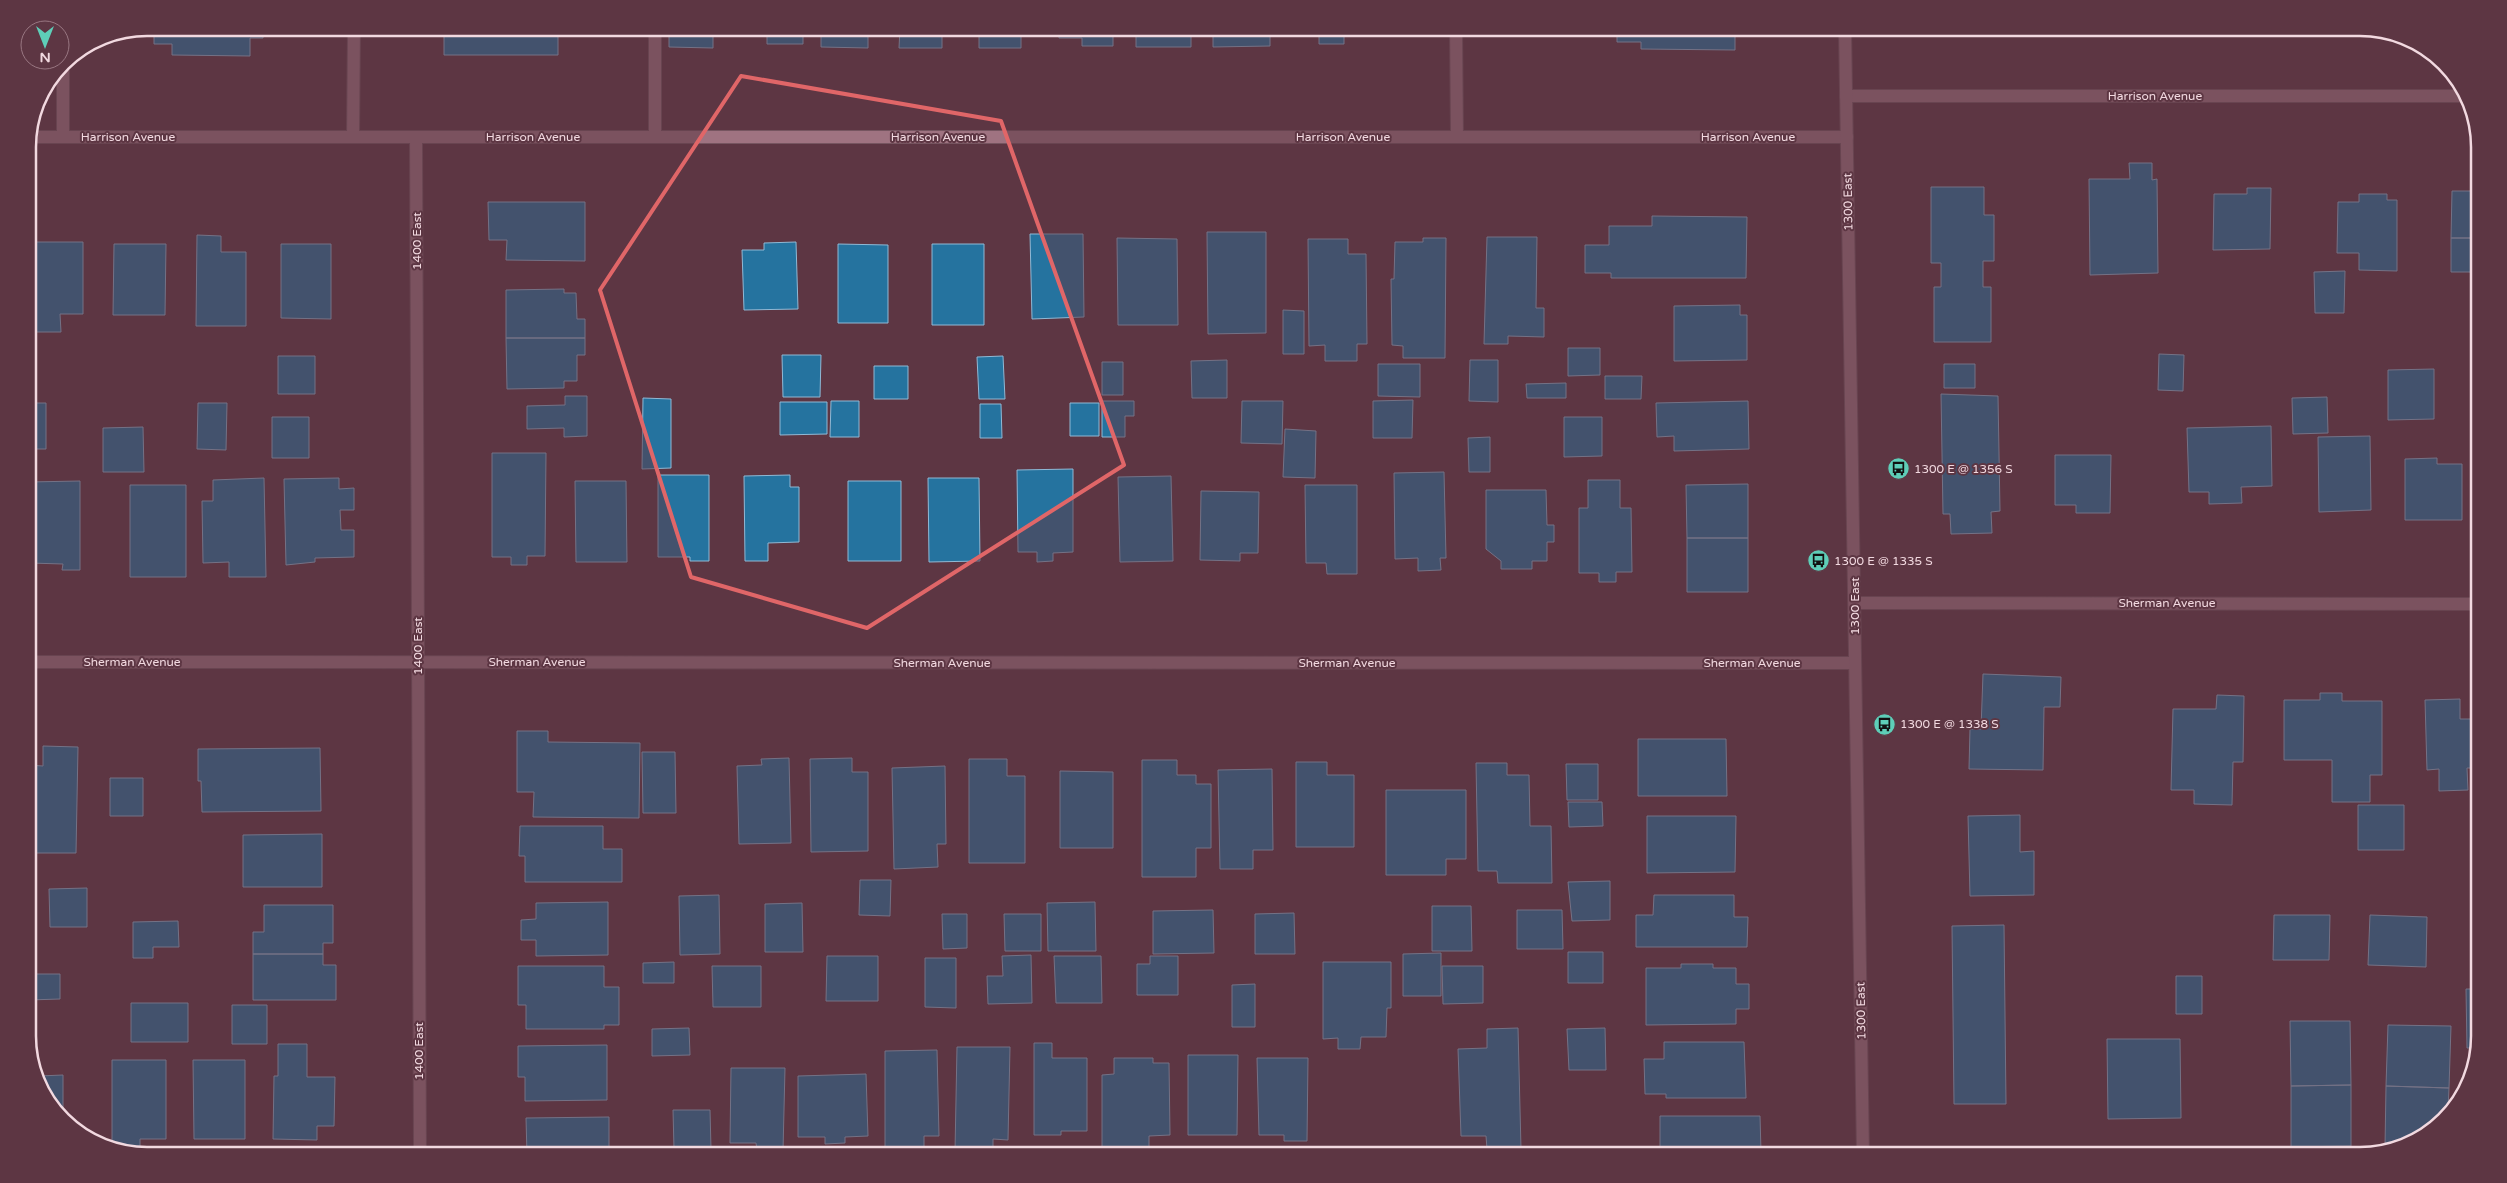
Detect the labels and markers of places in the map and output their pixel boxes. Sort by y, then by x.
bus stop icon: 1300 E @ 1356 S [1886,457,1910,481]
place label: 1300 E @ 1356 S [1914,462,2013,476]
bus stop icon: 1300 E @ 1335 S [1806,549,1830,573]
place label: 1300 E @ 1335 S [1834,554,1933,568]
bus stop icon: 1300 E @ 1338 S [1872,712,1896,736]
place label: 1300 E @ 1338 S [1900,717,1999,731]

